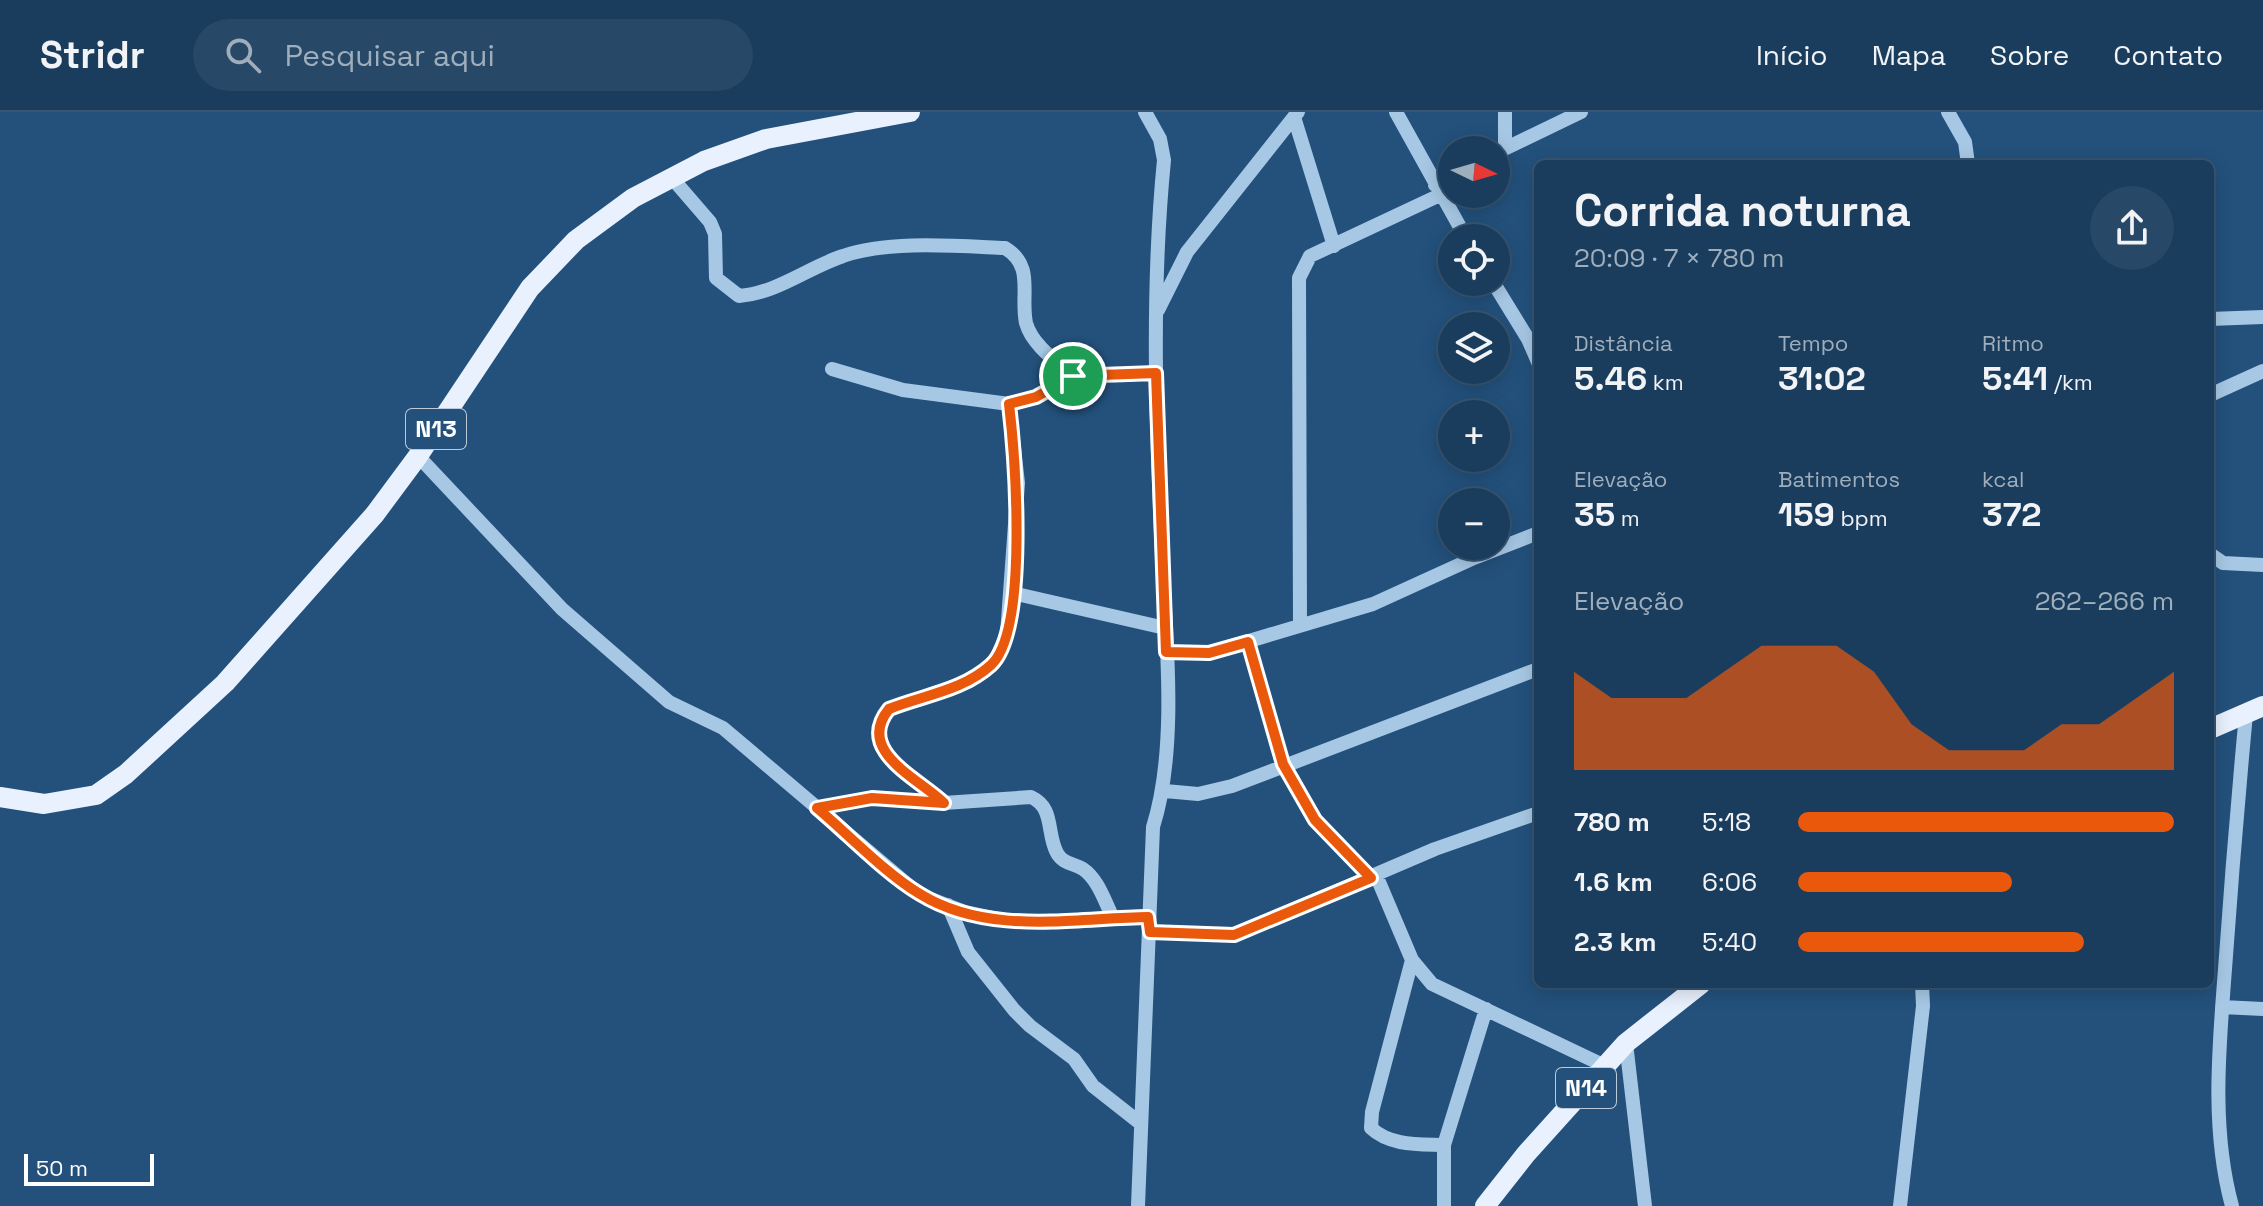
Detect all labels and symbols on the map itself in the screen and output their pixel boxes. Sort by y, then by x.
north arrow [1438,136,1510,208]
pin [1039,342,1107,410]
road number: N13 [406,409,466,449]
road number: N14 [1556,1068,1616,1108]
scale bar [24,1150,154,1186]

